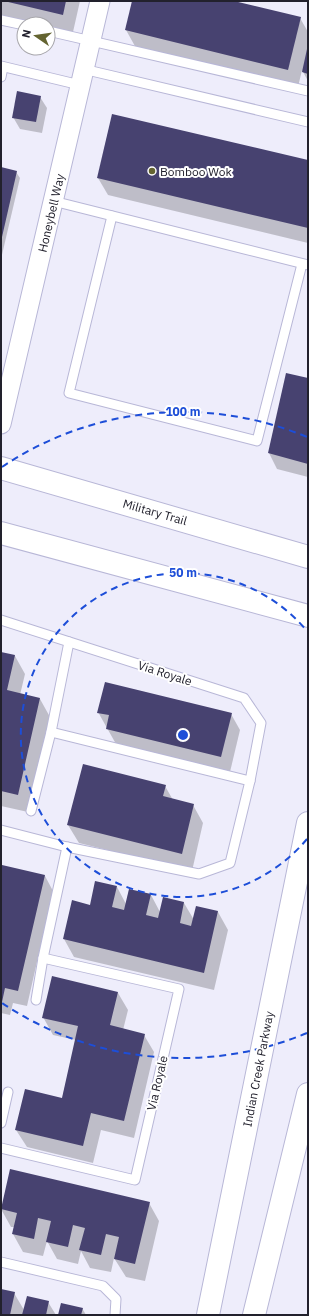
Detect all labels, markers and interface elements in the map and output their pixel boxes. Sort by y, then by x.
north arrow [16,16,56,56]
text: N [19,28,34,39]
place label: Bomboo Wok [160,164,232,179]
marker: Bomboo Wok [147,166,157,176]
street label: Honeybell Way [35,172,67,254]
text: 100 m [165,404,201,419]
street label: Military Trail [121,496,189,528]
text: 50 m [169,565,197,580]
street label: Via Royale [136,657,194,689]
centre of rings [176,728,190,742]
street label: Indian Creek Parkway [239,1010,277,1128]
street label: Via Royale [143,1054,171,1112]

